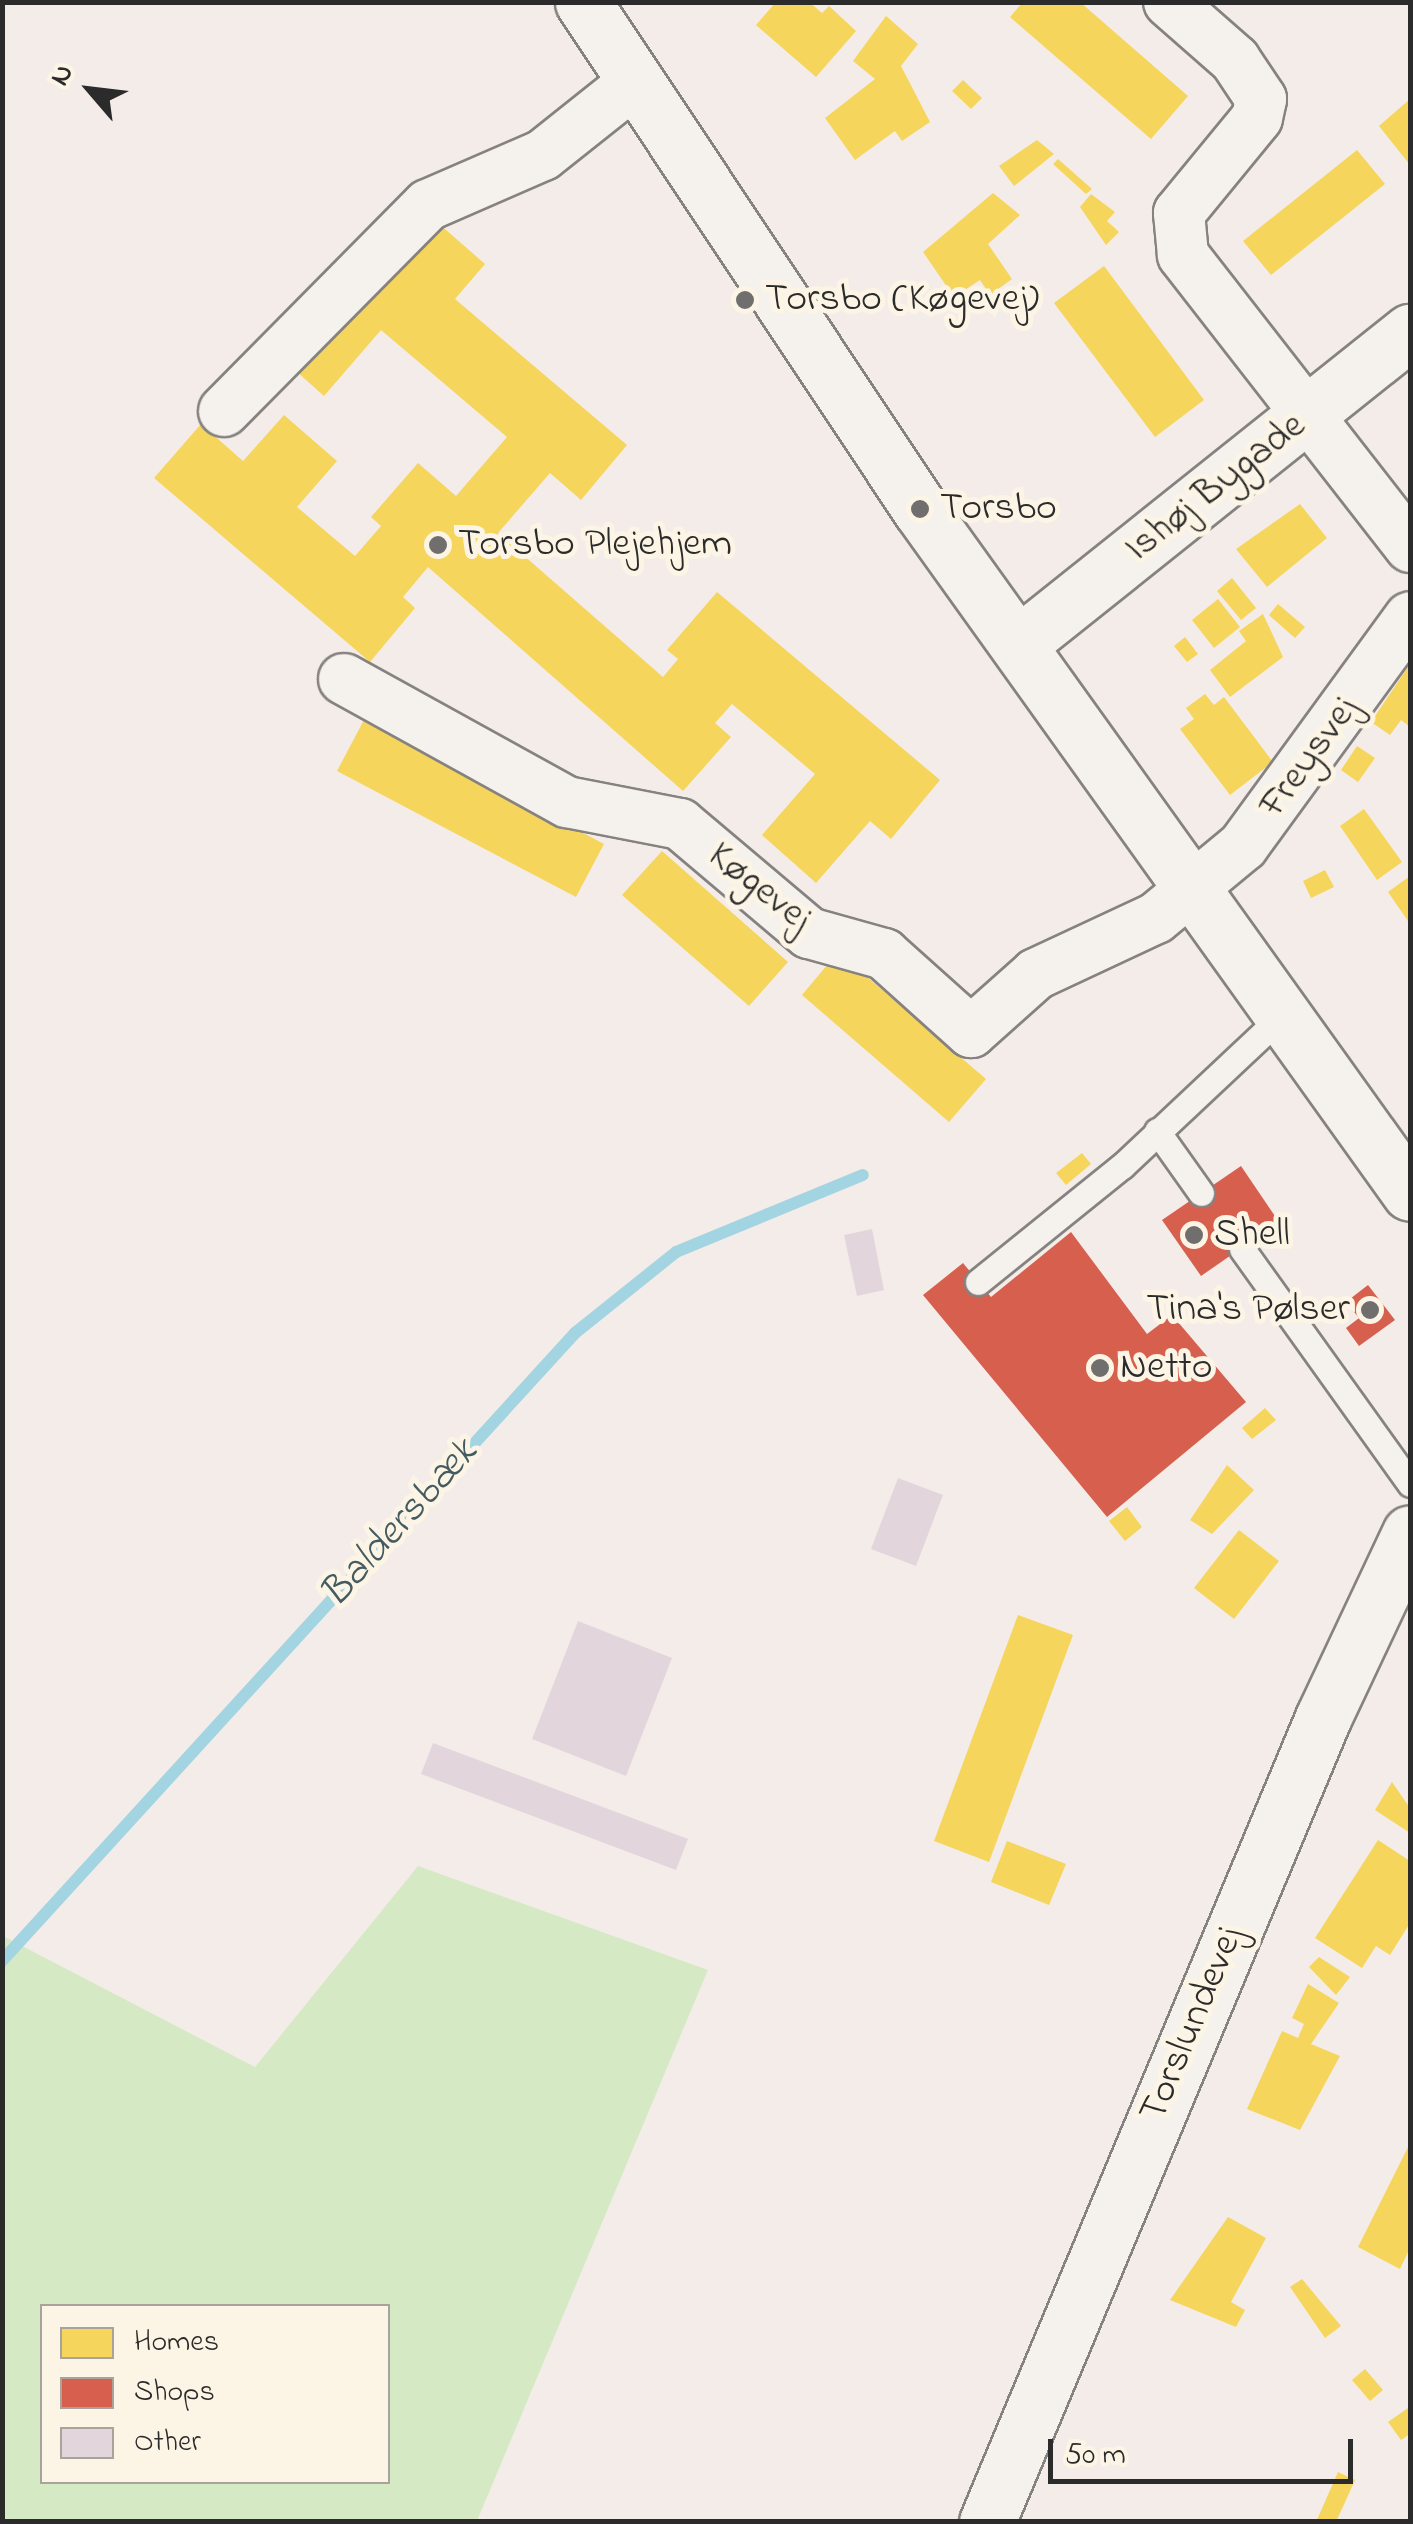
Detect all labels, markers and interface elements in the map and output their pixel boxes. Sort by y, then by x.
north arrow [40,40,140,140]
text: N [41,58,86,94]
place label: Torsbo (Køgevej) [765,276,1039,324]
marker: Torsbo (Køgevej) [734,289,756,311]
street label: Ishøj Bygade [1116,403,1316,573]
place label: Torsbo [940,485,1057,533]
marker: Torsbo [909,498,931,520]
place label: Torsbo Plejehjem [458,521,732,569]
marker: Torsbo Plejehjem [427,534,449,556]
street label: Freysvej [1250,688,1370,828]
street label: Køgevej [697,833,821,943]
place label: Shell [1214,1211,1290,1259]
marker: Shell [1183,1224,1205,1246]
place label: Tina's Pølser [1146,1286,1350,1334]
marker: Tina's Pølser [1359,1299,1381,1321]
place label: Netto [1120,1344,1213,1392]
marker: Netto [1089,1357,1111,1379]
water label: Baldersbæk [311,1429,489,1619]
street label: Torslundevej [1130,1920,1256,2130]
legend [40,2304,390,2484]
text: Homes [134,2321,219,2365]
text: Shops [134,2371,215,2415]
scale bar [1053,2419,1358,2481]
text: Other [134,2421,201,2465]
text: 50 m [1065,2434,1126,2478]

